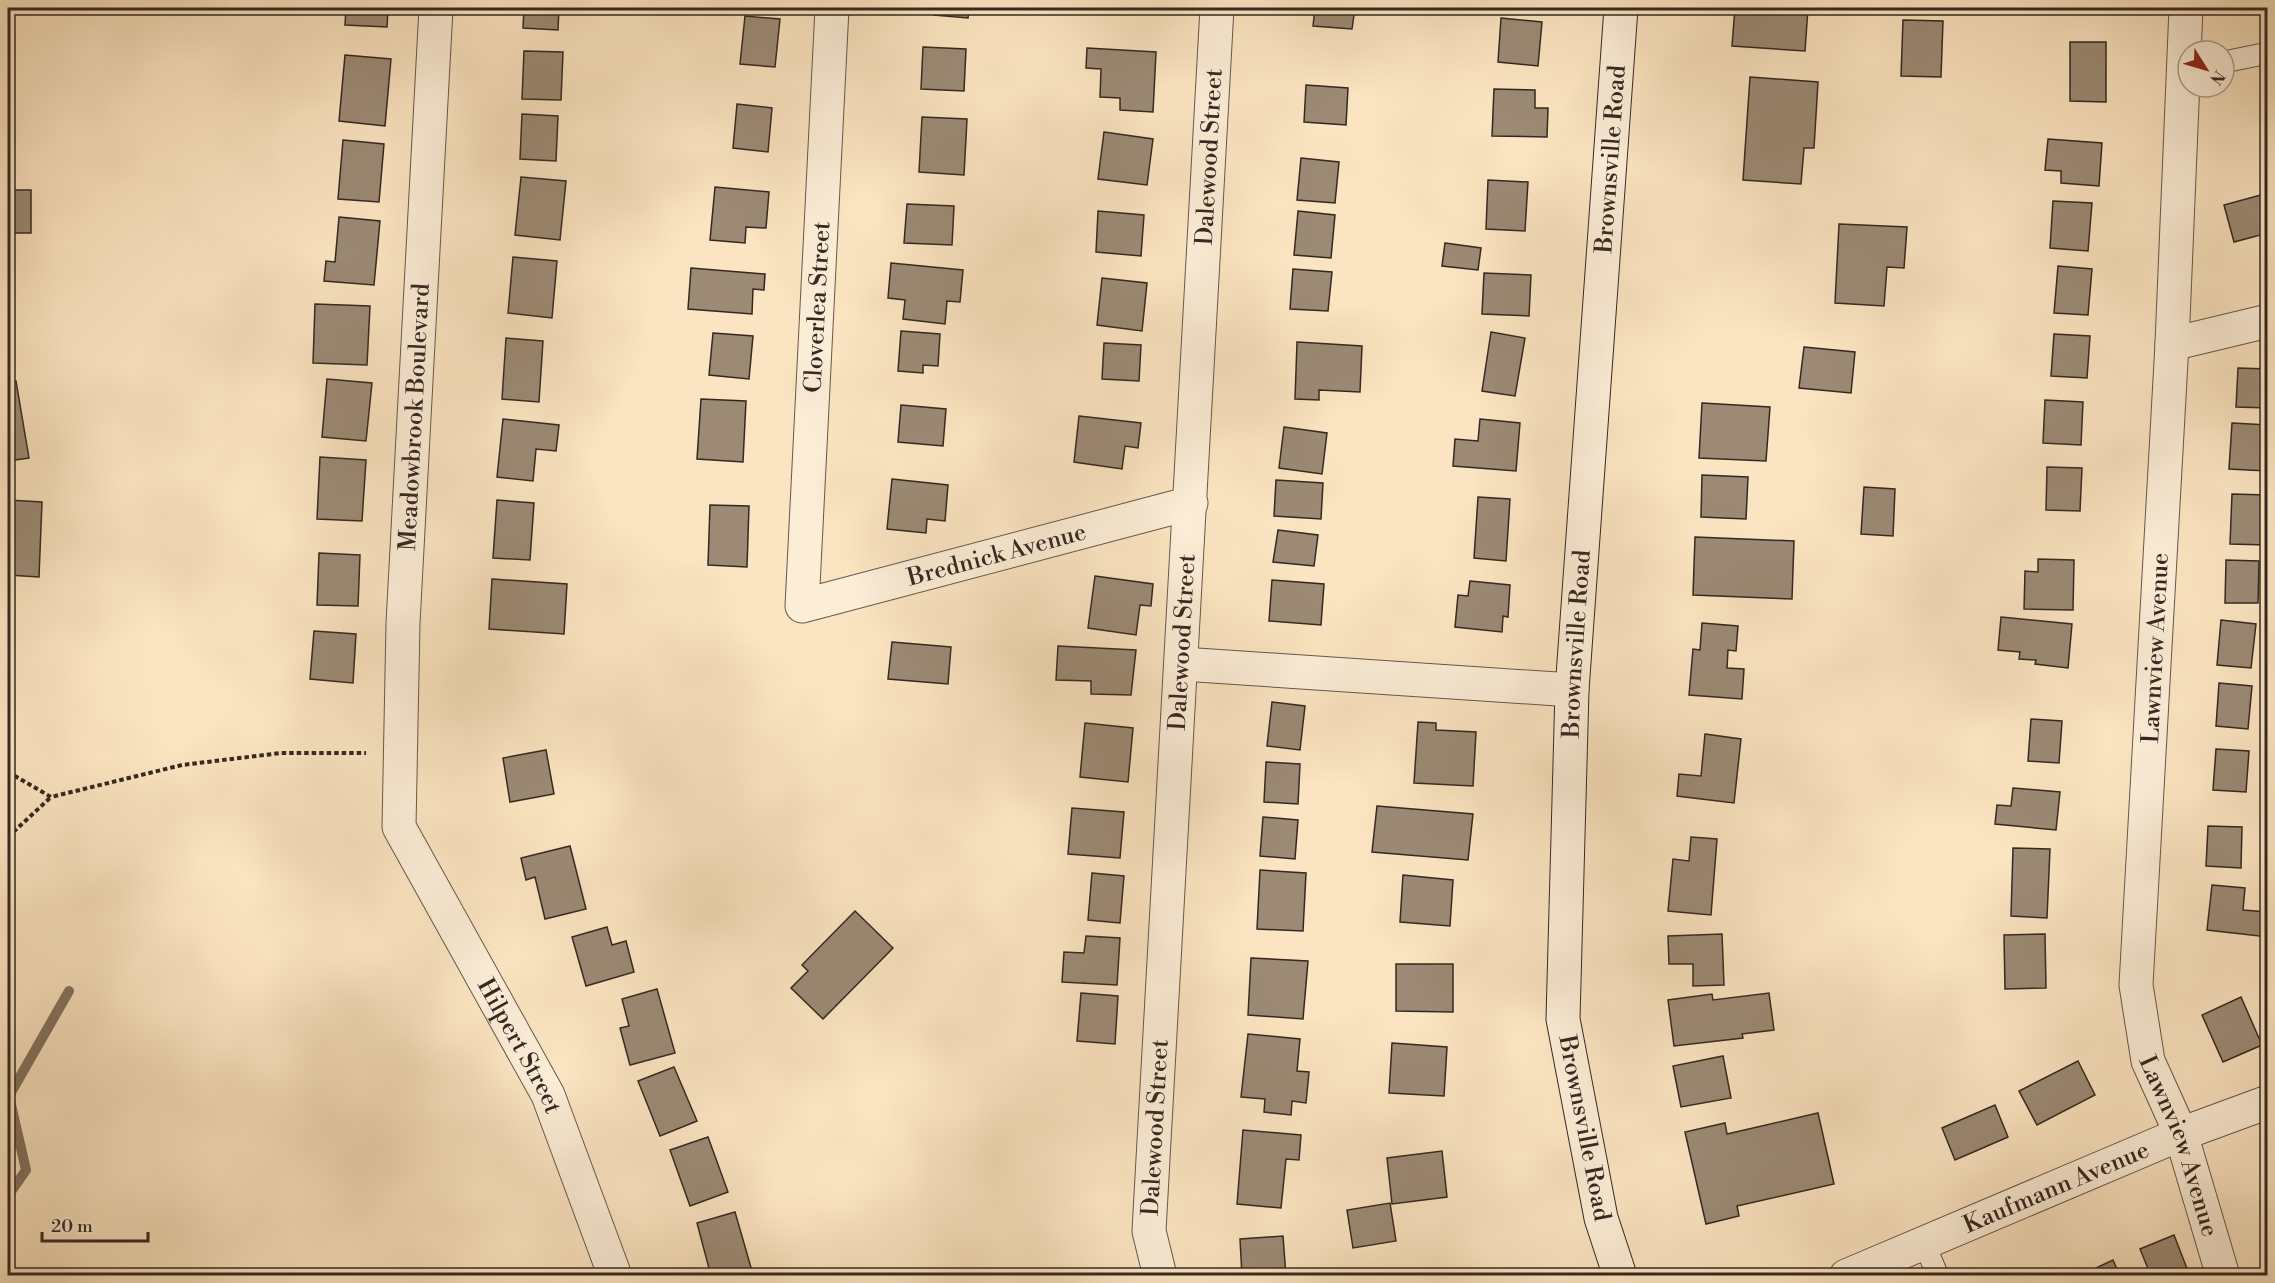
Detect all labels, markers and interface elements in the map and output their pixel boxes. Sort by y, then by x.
north arrow [2176,39,2236,99]
street label: Brownsville Road [1589,64,1633,255]
text: N [2205,66,2229,89]
street label: Dalewood Street [1190,67,1230,246]
street label: Cloverlea Street [799,220,837,394]
street label: Meadowbrook Boulevard [393,282,437,552]
street label: Brednick Avenue [903,517,1089,594]
street label: Brownsville Road [1557,548,1598,740]
street label: Lawnview Avenue [2136,552,2176,744]
street label: Dalewood Street [1163,553,1203,732]
street label: Hilpert Street [470,973,568,1118]
street label: Brownsville Road [1551,1032,1617,1224]
street label: Dalewood Street [1136,1038,1176,1217]
street label: Lawnview Avenue [2131,1051,2225,1240]
street label: Kaufmann Avenue [1959,1135,2154,1241]
scale bar [42,1205,148,1243]
text: 20 m [51,1215,93,1238]

